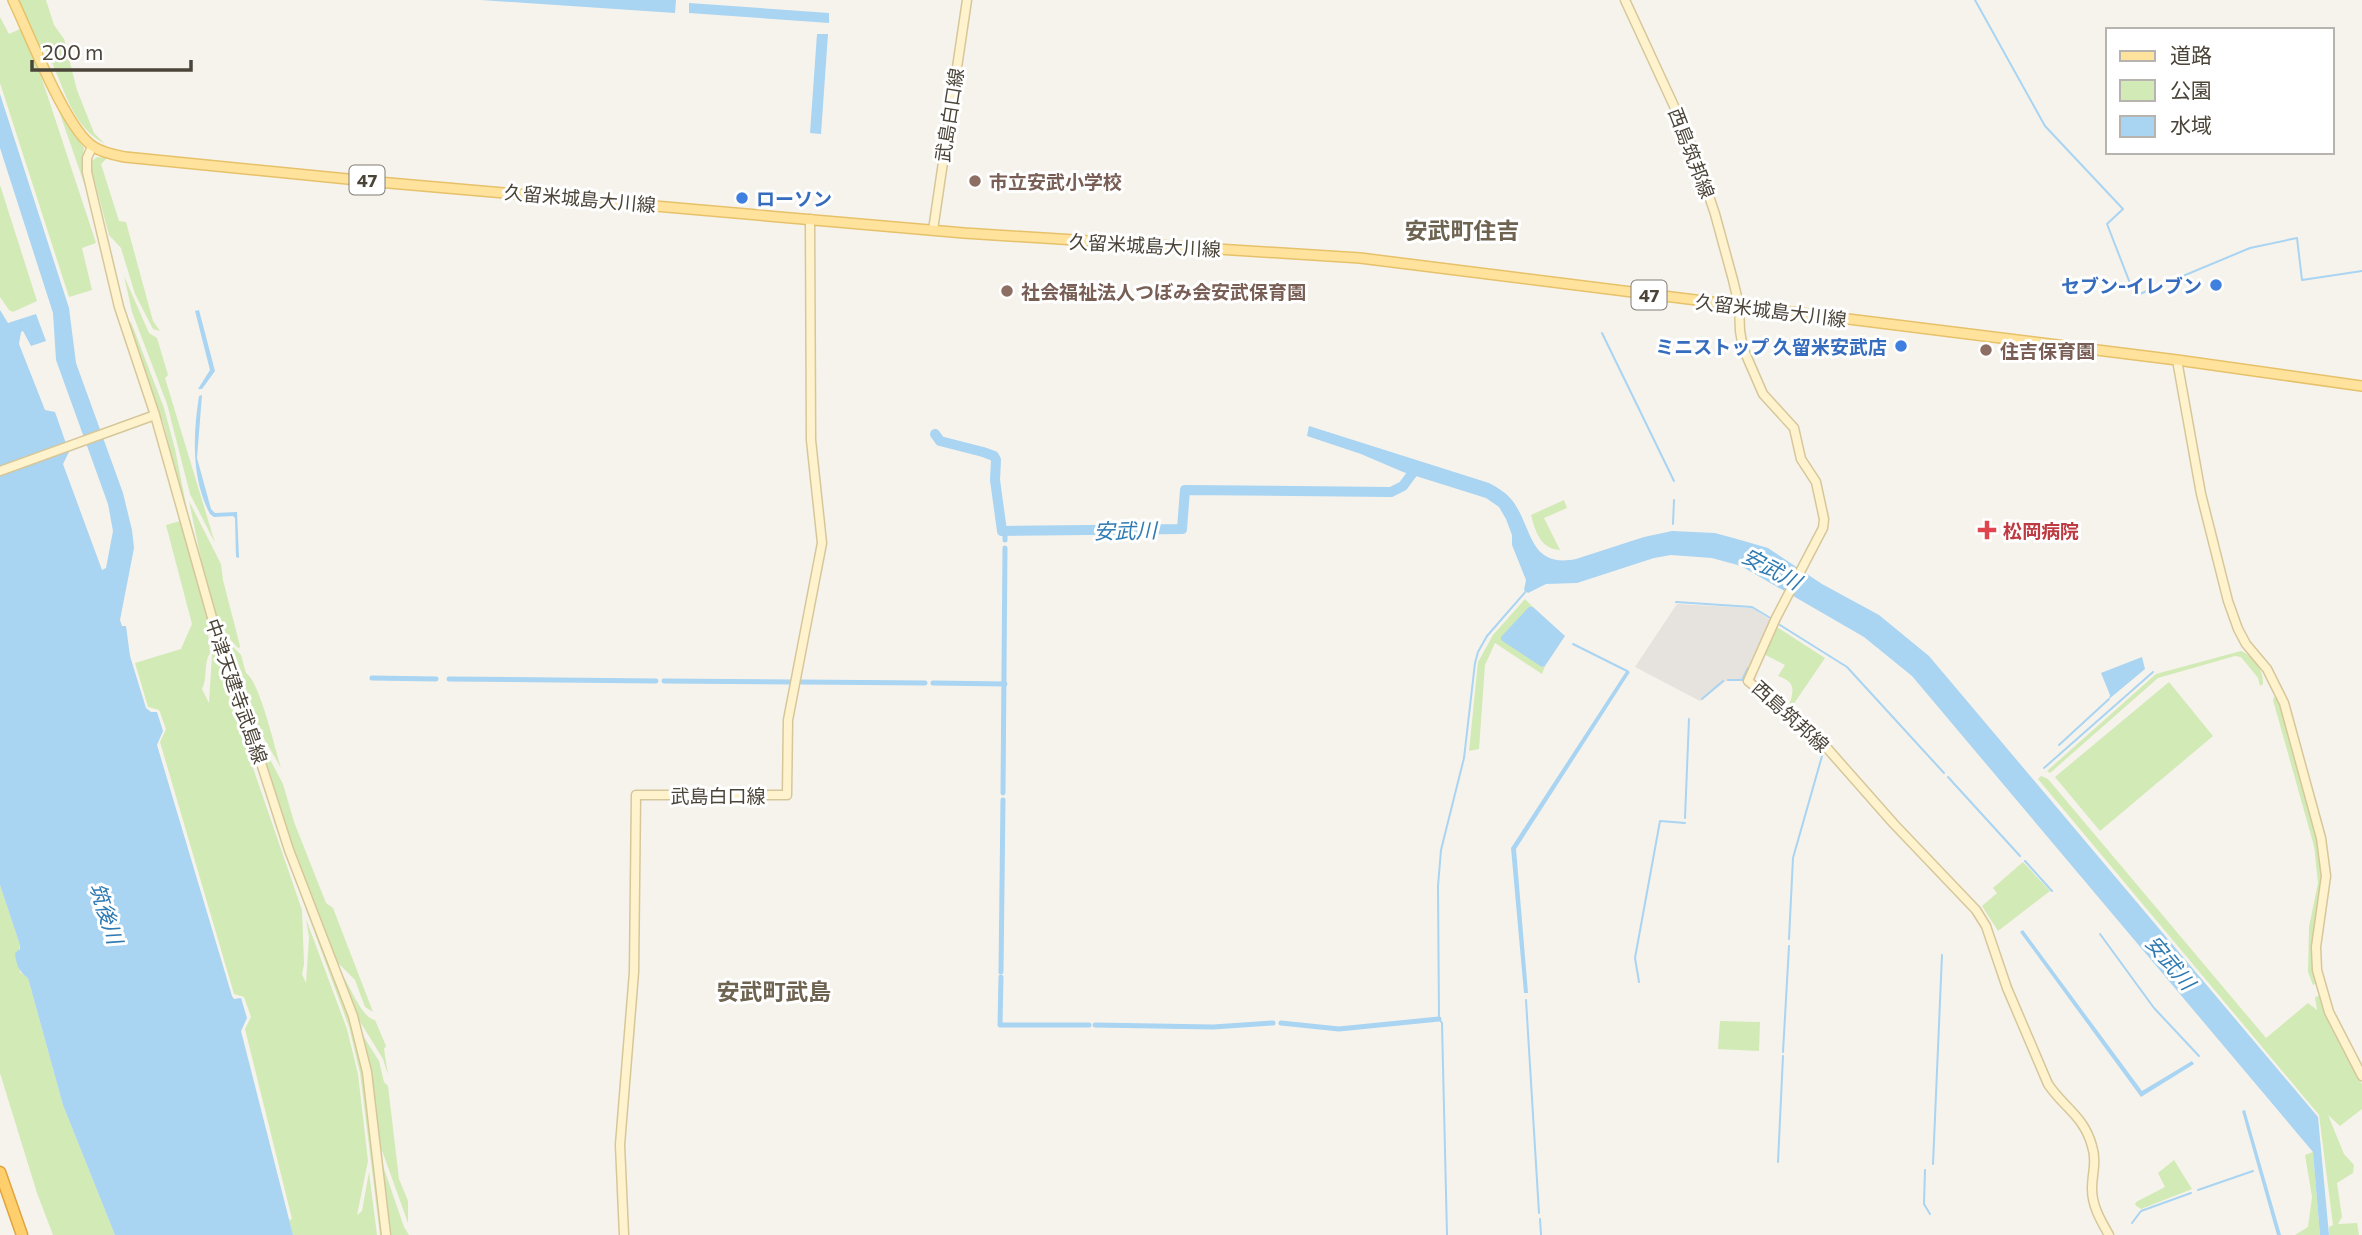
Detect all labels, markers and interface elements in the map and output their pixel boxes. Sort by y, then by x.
scale bar [32,28,191,72]
legend [2106,28,2334,154]
text: 200 m [42,39,103,64]
text: 道路 [2170,42,2212,67]
street label: 武島白口線 [930,66,968,164]
text: 公園 [2170,77,2212,102]
street label: 西島筑邦線 [1664,105,1720,201]
text: 水域 [2170,112,2212,137]
road number: 47 [350,166,384,195]
place label: 市立安武小学校 [989,170,1122,193]
marker: 市立安武小学校 [967,173,983,189]
street label: 久留米城島大川線 [503,180,657,216]
place label: ローソン [756,187,832,210]
marker: ローソン [734,190,750,206]
district label: 安武町住吉 [1405,216,1520,244]
street label: 久留米城島大川線 [1068,230,1222,260]
place label: セブン-イレブン [2061,274,2202,297]
marker: セブン-イレブン [2208,277,2224,293]
place label: 社会福祉法人つぼみ会安武保育園 [1021,280,1306,303]
road number: 47 [1632,281,1666,310]
marker: 社会福祉法人つぼみ会安武保育園 [999,283,1015,299]
street label: 久留米城島大川線 [1694,289,1848,331]
place label: ミニストップ 久留米安武店 [1655,335,1887,358]
marker: ミニストップ 久留米安武店 [1893,338,1909,354]
place label: 住吉保育園 [2000,339,2095,362]
marker: 住吉保育園 [1978,342,1994,358]
water label: 安武川 [1093,517,1159,543]
place label: 松岡病院 [2003,519,2079,542]
marker: 松岡病院 [1977,520,1997,540]
water label: 安武川 [1738,542,1807,595]
street label: 中津天建寺武島線 [201,615,273,767]
street label: 西島筑邦線 [1748,676,1834,756]
street label: 武島白口線 [670,784,766,807]
water label: 筑後川 [85,879,129,949]
water label: 安武川 [2141,930,2202,996]
district label: 安武町武島 [717,977,832,1005]

